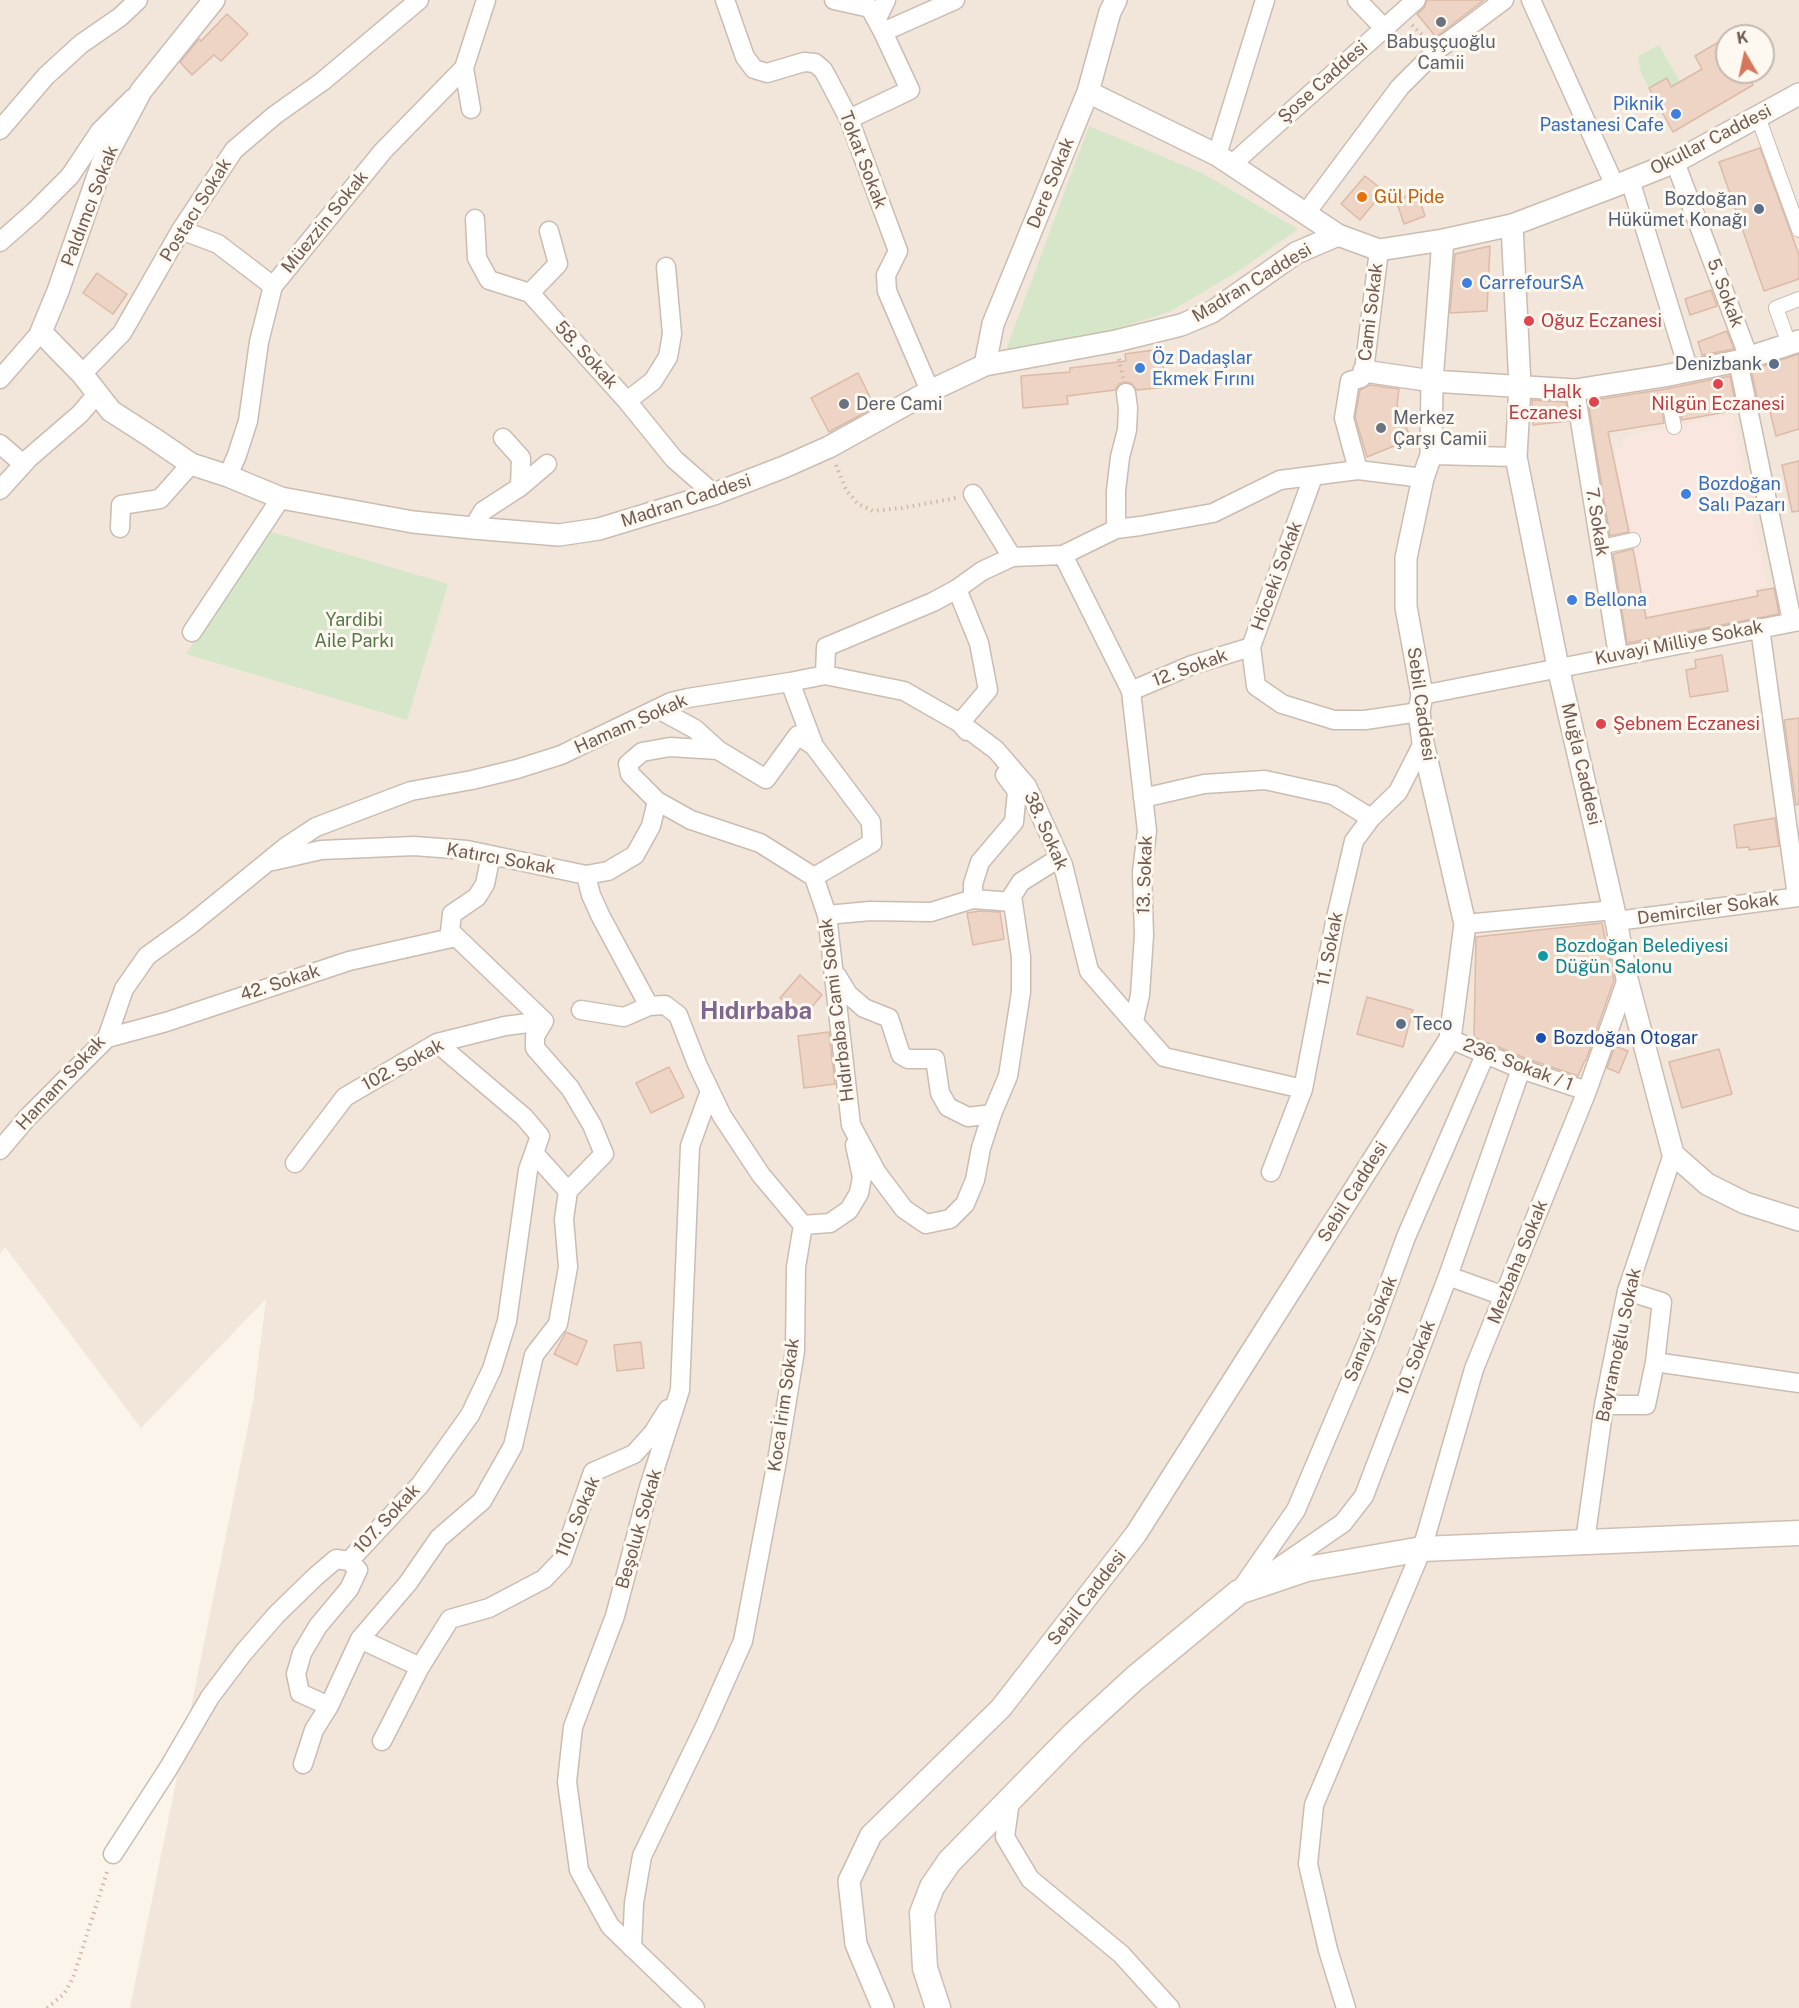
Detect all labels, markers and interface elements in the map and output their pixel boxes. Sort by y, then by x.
marker: Babuşçuoğlu Camii [1434,15,1448,29]
north arrow [1715,24,1775,84]
text: K [1735,27,1750,48]
place label: Babuşçuoğlu Camii [1386,31,1496,74]
street label: Şose Caddesi [1274,36,1372,128]
place label: Piknik Pastanesi Cafe [1539,93,1664,136]
street label: Okullar Caddesi [1647,100,1775,180]
marker: Piknik Pastanesi Cafe [1669,107,1683,121]
street label: Tokat Sokak [835,108,891,212]
street label: Dere Sokak [1023,134,1079,232]
street label: Paldımcı Sokak [57,143,123,269]
street label: Postacı Sokak [156,154,236,266]
street label: Müezzin Sokak [277,166,373,278]
place label: Gül Pide [1374,186,1444,208]
place label: Bozdoğan Hükümet Konağı [1608,188,1747,230]
marker: Gül Pide [1355,190,1369,204]
marker: Bozdoğan Hükümet Konağı [1752,202,1766,216]
street label: Madran Caddesi [1188,239,1316,327]
street label: 5. Sokak [1702,255,1748,331]
street label: Cami Sokak [1354,262,1388,362]
place label: CarrefourSA [1479,272,1584,294]
marker: CarrefourSA [1460,276,1474,290]
place label: Oğuz Eczanesi [1541,310,1662,332]
marker: Oğuz Eczanesi [1522,314,1536,328]
street label: 58. Sokak [550,317,622,393]
place label: Öz Dadaşlar Ekmek Fırını [1152,347,1255,389]
place label: Denizbank [1675,353,1762,375]
marker: Denizbank [1767,357,1781,371]
marker: Öz Dadaşlar Ekmek Fırını [1133,361,1147,375]
marker: Nilgün Eczanesi [1711,377,1725,391]
place label: Halk Eczanesi [1509,381,1582,424]
place label: Dere Cami [856,393,942,415]
place label: Nilgün Eczanesi [1651,393,1785,415]
marker: Halk Eczanesi [1587,395,1601,409]
marker: Dere Cami [837,397,851,411]
place label: Merkez Çarşı Camii [1393,407,1487,450]
marker: Merkez Çarşı Camii [1374,421,1388,435]
street label: Madran Caddesi [618,470,754,532]
place label: Bozdoğan Salı Pazarı [1698,473,1785,516]
street label: 7. Sokak [1581,486,1613,558]
marker: Bozdoğan Salı Pazarı [1679,487,1693,501]
street label: Höceki Sokak [1247,518,1307,634]
place label: Bellona [1584,589,1647,611]
marker: Bellona [1565,593,1579,607]
park label: Yardibi Aile Parkı [314,609,394,652]
street label: Kuvayi Milliye Sokak [1593,616,1765,670]
street label: 12. Sokak [1149,644,1231,692]
street label: Sebil Caddesi [1402,646,1440,762]
street label: Hamam Sokak [571,689,691,759]
street label: Muğla Caddesi [1556,701,1606,827]
place label: Şebnem Eczanesi [1613,713,1760,735]
marker: Şebnem Eczanesi [1594,717,1608,731]
street label: 38. Sokak [1019,788,1073,874]
street label: 13. Sokak [1133,835,1157,915]
street label: Katırcı Sokak [445,839,557,879]
street label: Demirciler Sokak [1636,888,1780,930]
street label: 11. Sokak [1312,910,1348,988]
street label: Hıdırbaba Cami Sokak [815,917,859,1103]
place label: Bozdoğan Belediyesi Düğün Salonu [1555,935,1728,978]
marker: Bozdoğan Belediyesi Düğün Salonu [1536,949,1550,963]
street label: 42. Sokak [237,960,323,1006]
district label: Hıdırbaba [700,998,812,1026]
place label: Teco [1413,1013,1453,1035]
marker: Teco [1394,1017,1408,1031]
place label: Bozdoğan Otogar [1553,1027,1698,1049]
street label: Hamam Sokak [12,1031,110,1135]
marker: Bozdoğan Otogar [1534,1031,1548,1045]
street label: 102. Sokak [358,1034,448,1096]
street label: 236. Sokak / 1 [1460,1034,1576,1096]
street label: Sebil Caddesi [1313,1138,1393,1246]
street label: Mezbaha Sokak [1483,1197,1553,1327]
street label: Bayramoğlu Sokak [1592,1266,1646,1424]
street label: Sanayi Sokak [1340,1273,1402,1385]
street label: 10. Sokak [1392,1317,1440,1399]
street label: Koca İrim Sokak [764,1337,804,1473]
street label: Beşoluk Sokak [612,1466,666,1592]
street label: 110. Sokak [551,1473,605,1561]
street label: 107. Sokak [349,1480,425,1558]
street label: Sebil Caddesi [1043,1546,1131,1650]

